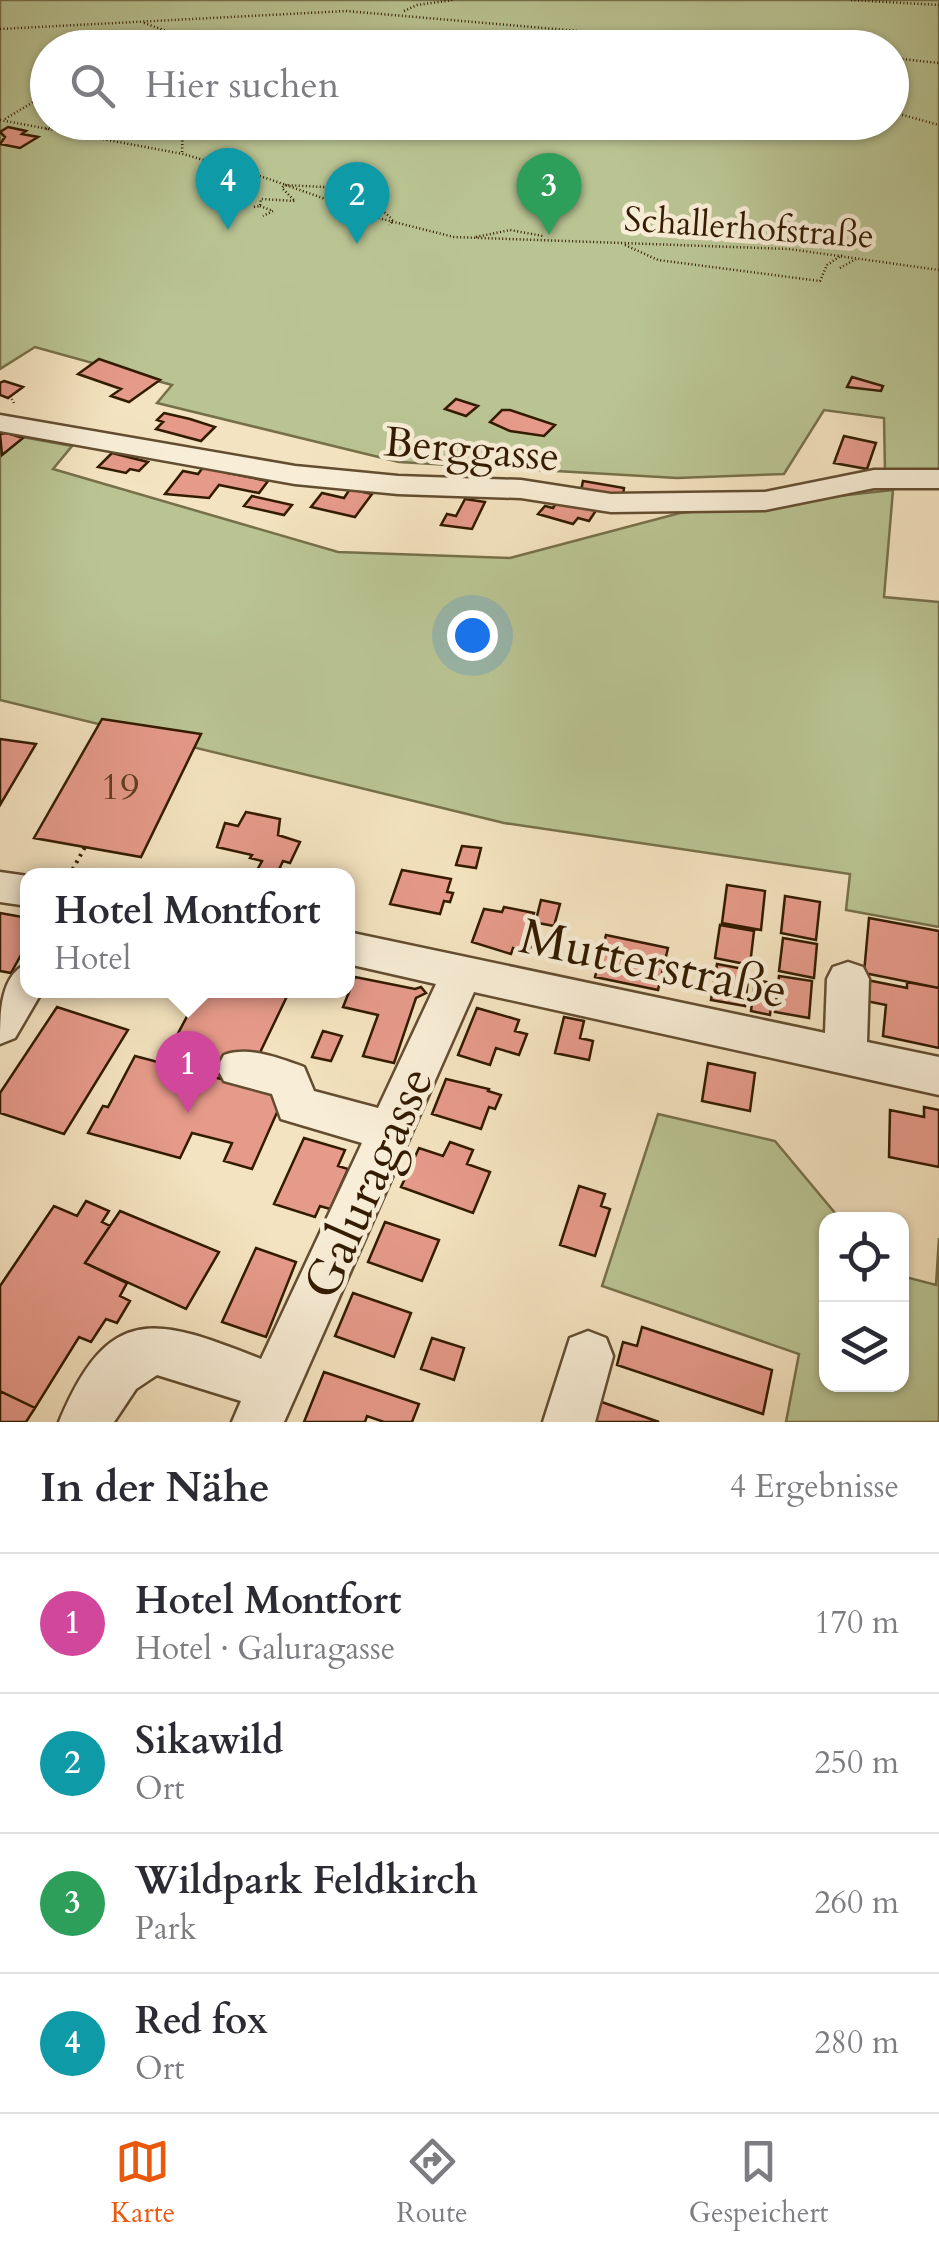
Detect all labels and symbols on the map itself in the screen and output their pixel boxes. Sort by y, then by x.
pin: 4 [196,148,260,230]
pin: 3 [516,152,582,235]
pin: 2 [324,162,390,244]
street label: Schallerhofstraße [622,195,876,261]
street label: Berggasse [382,413,562,486]
your location [447,610,498,661]
house number: 19 [101,761,139,813]
street label: Mutterstraße [514,902,794,1025]
pin: 1 [156,1030,220,1113]
street label: Galuragasse [288,1056,450,1309]

